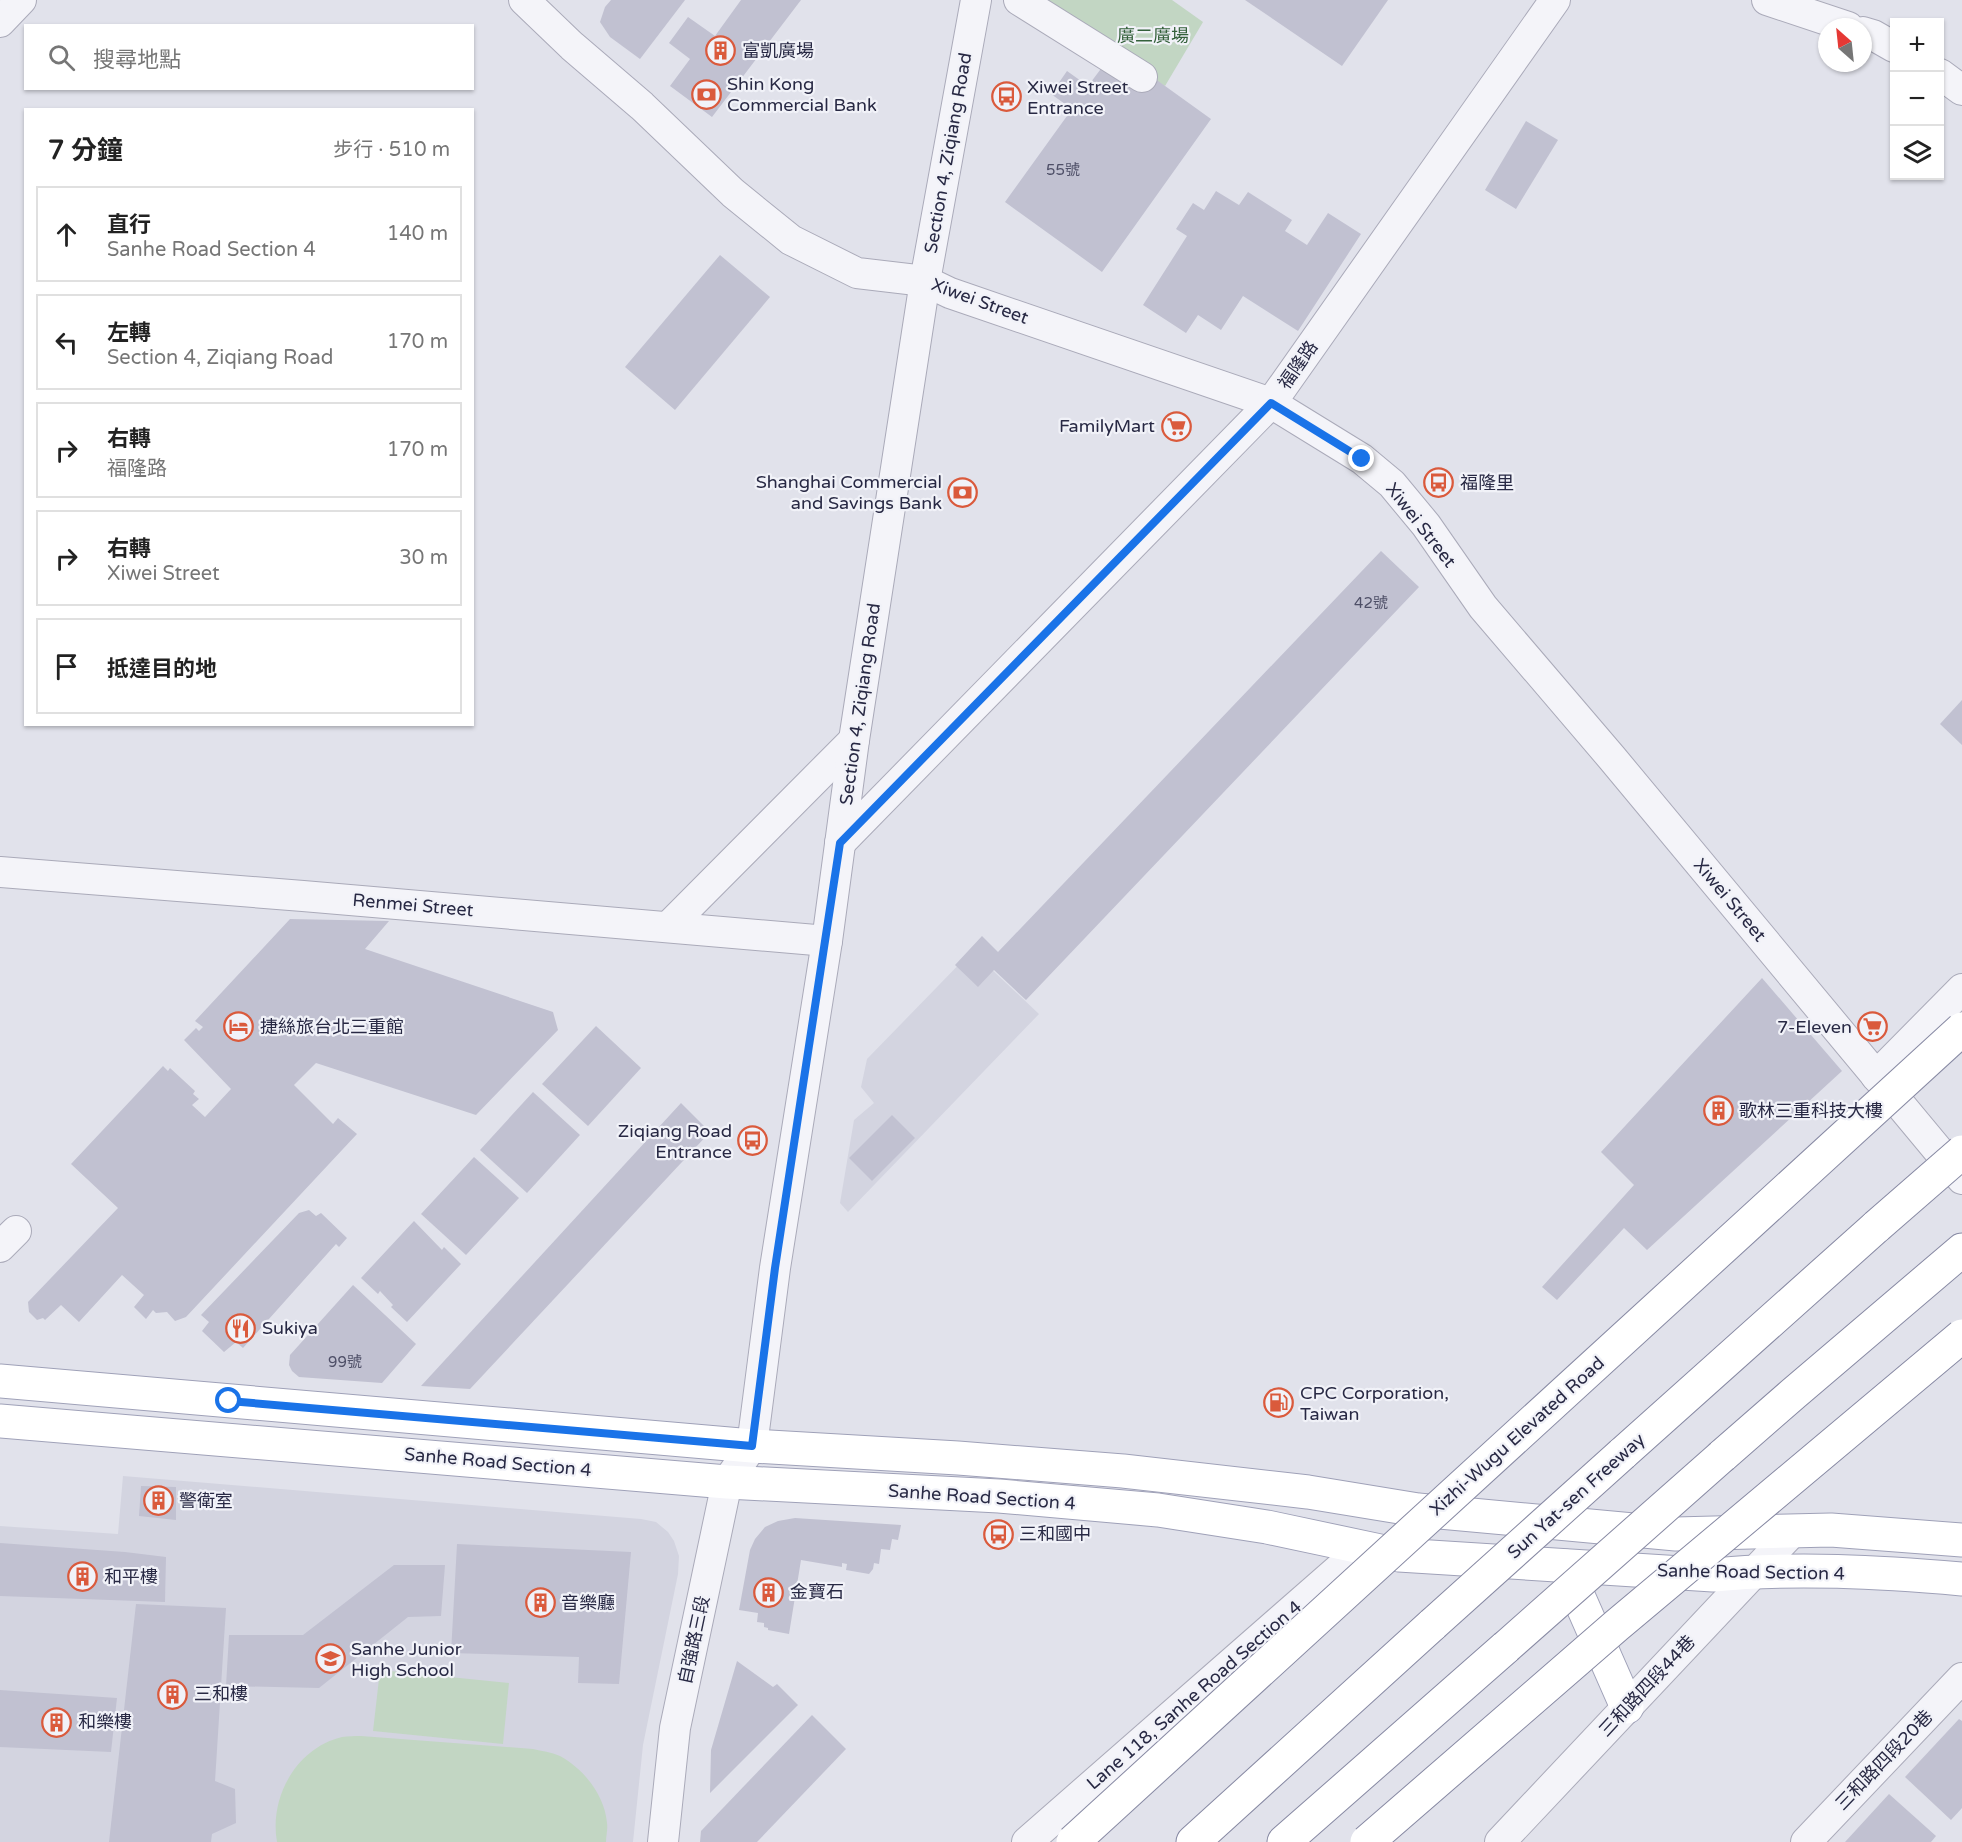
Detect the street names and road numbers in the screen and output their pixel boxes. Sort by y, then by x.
street label: Section 4, Ziqiang Road [919,51,977,255]
street label: Xiwei Street [929,273,1032,329]
street label: 福隆路 [1274,337,1322,393]
street label: Xiwei Street [1381,478,1461,572]
street label: Section 4, Ziqiang Road [835,602,885,806]
street label: Xiwei Street [1689,854,1771,946]
street label: Renmei Street [352,889,474,921]
street label: Xizhi-Wugu Elevated Road [1425,1352,1609,1520]
street label: Sun Yat-sen Freeway [1503,1428,1649,1563]
street label: Sanhe Road Section 4 [403,1443,593,1481]
street label: Sanhe Road Section 4 [887,1479,1077,1515]
street label: Sanhe Road Section 4 [1657,1559,1845,1585]
street label: 自強路三段 [674,1594,714,1686]
street label: Lane 118, Sanhe Road Section 4 [1082,1596,1306,1794]
street label: 三和路四段44巷 [1594,1631,1700,1741]
street label: 三和路四段20巷 [1831,1705,1937,1815]

